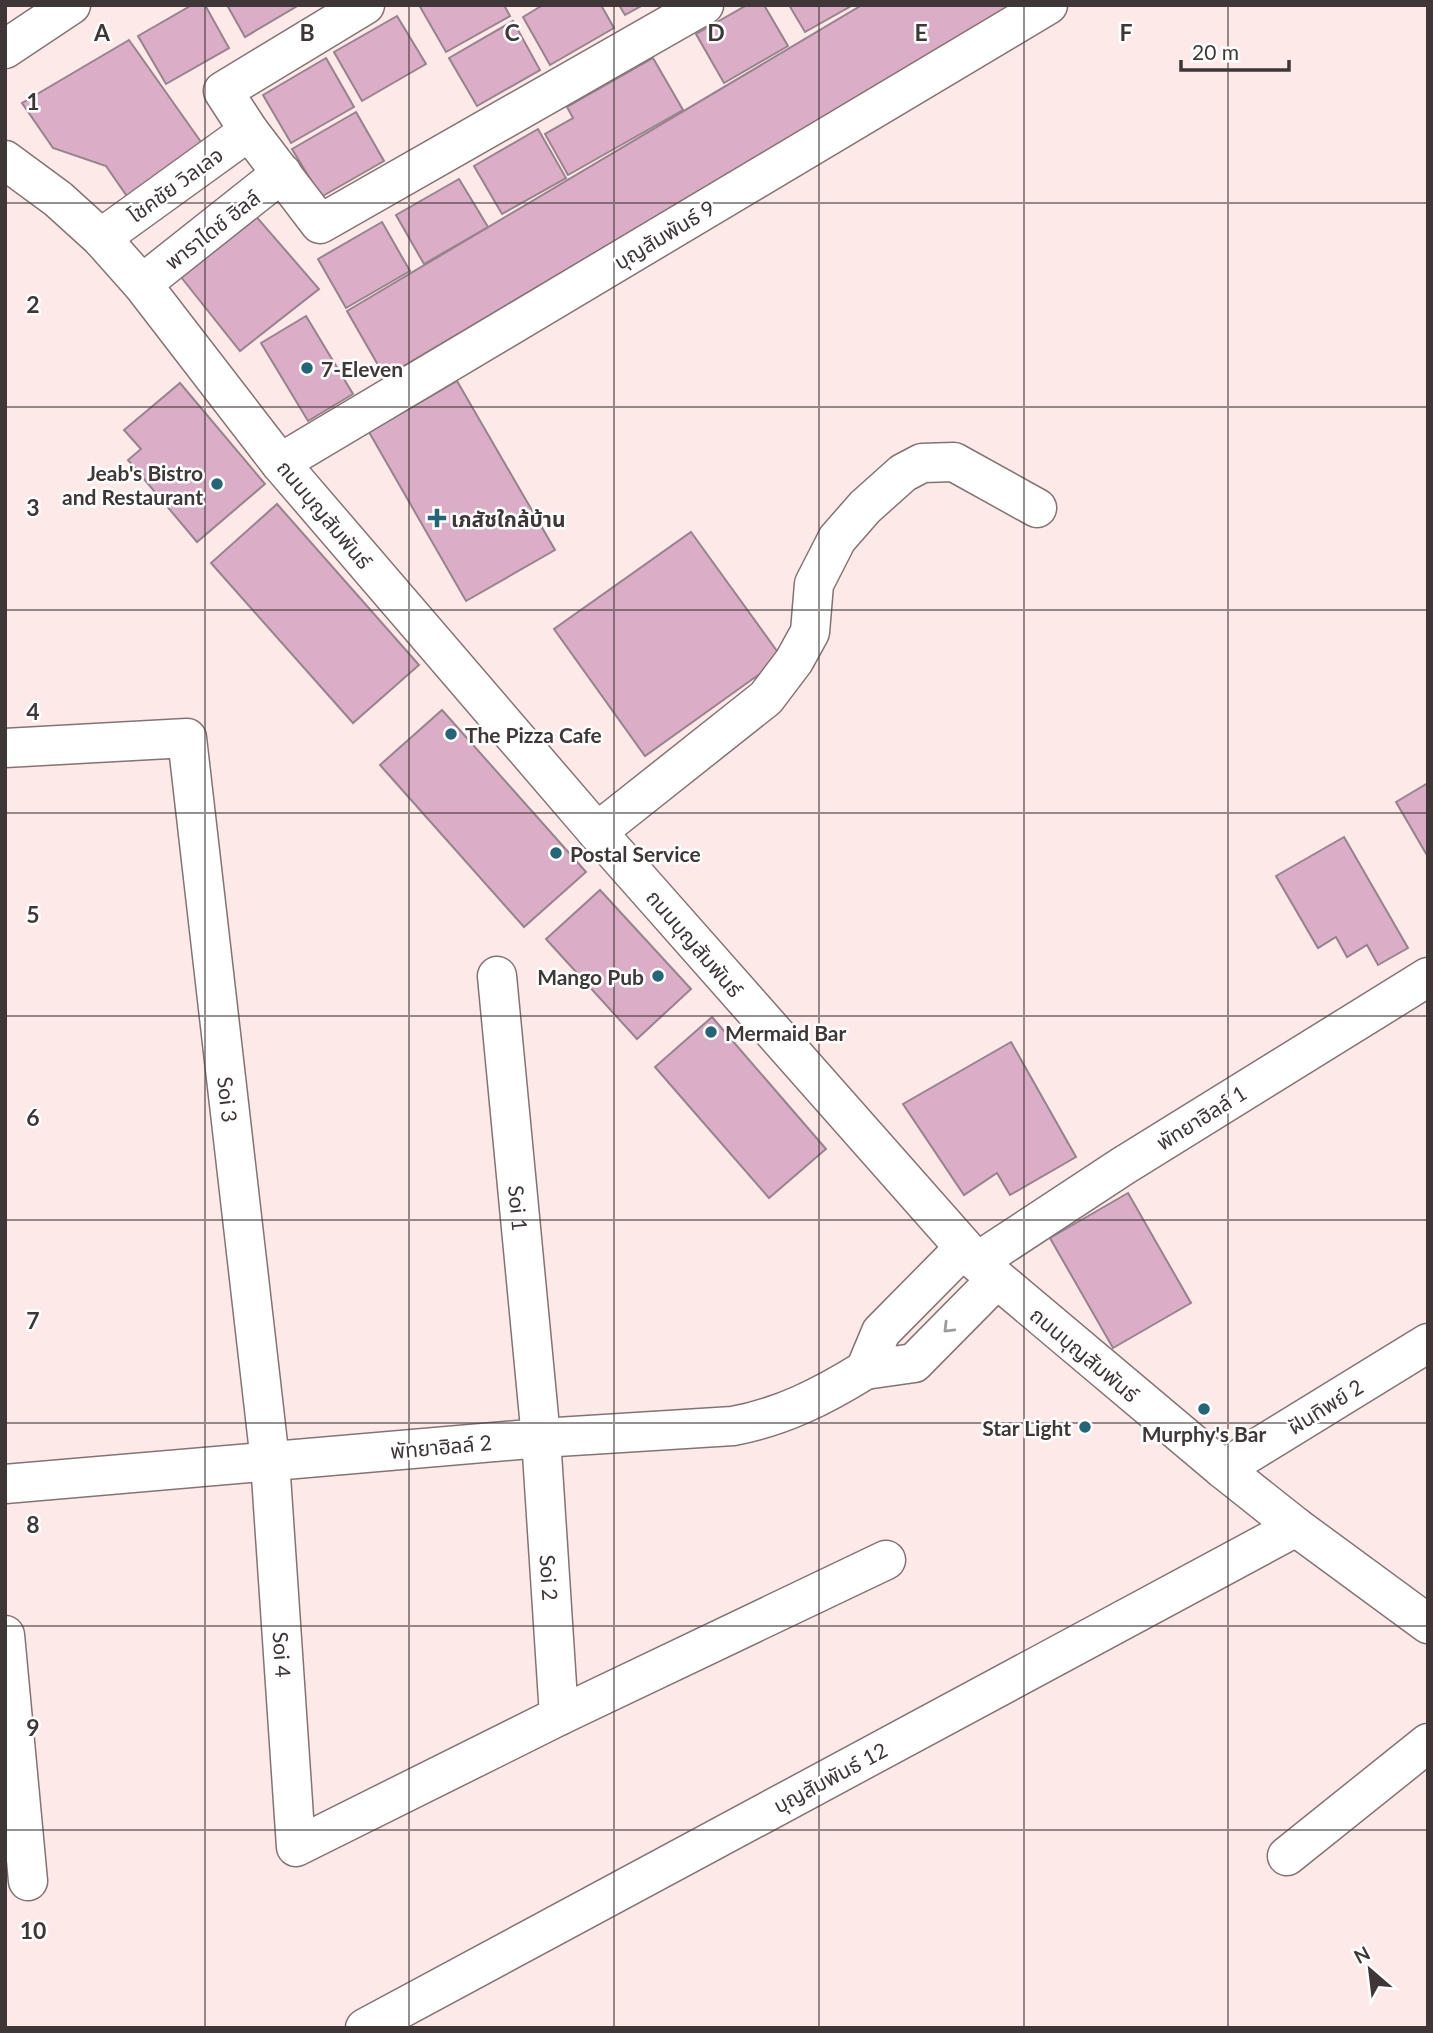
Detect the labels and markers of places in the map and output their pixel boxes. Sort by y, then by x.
place label: 7-Eleven [321,356,403,381]
marker: 7-Eleven [299,360,315,376]
place label: Jeab's Bistro and Restaurant [62,460,203,509]
marker: Jeab's Bistro and Restaurant [209,476,225,492]
place label: เภสัชใกล้บ้าน [451,506,566,531]
marker: เภสัชใกล้บ้าน [429,510,445,526]
place label: The Pizza Cafe [465,722,602,747]
marker: The Pizza Cafe [443,726,459,742]
place label: Postal Service [570,841,701,866]
marker: Postal Service [548,845,564,861]
place label: Mango Pub [537,964,644,989]
marker: Mango Pub [650,968,666,984]
place label: Mermaid Bar [725,1020,846,1045]
marker: Mermaid Bar [703,1024,719,1040]
marker: Murphy's Bar [1196,1401,1212,1417]
place label: Star Light [982,1415,1071,1440]
marker: Star Light [1077,1419,1093,1435]
place label: Murphy's Bar [1142,1421,1266,1446]

